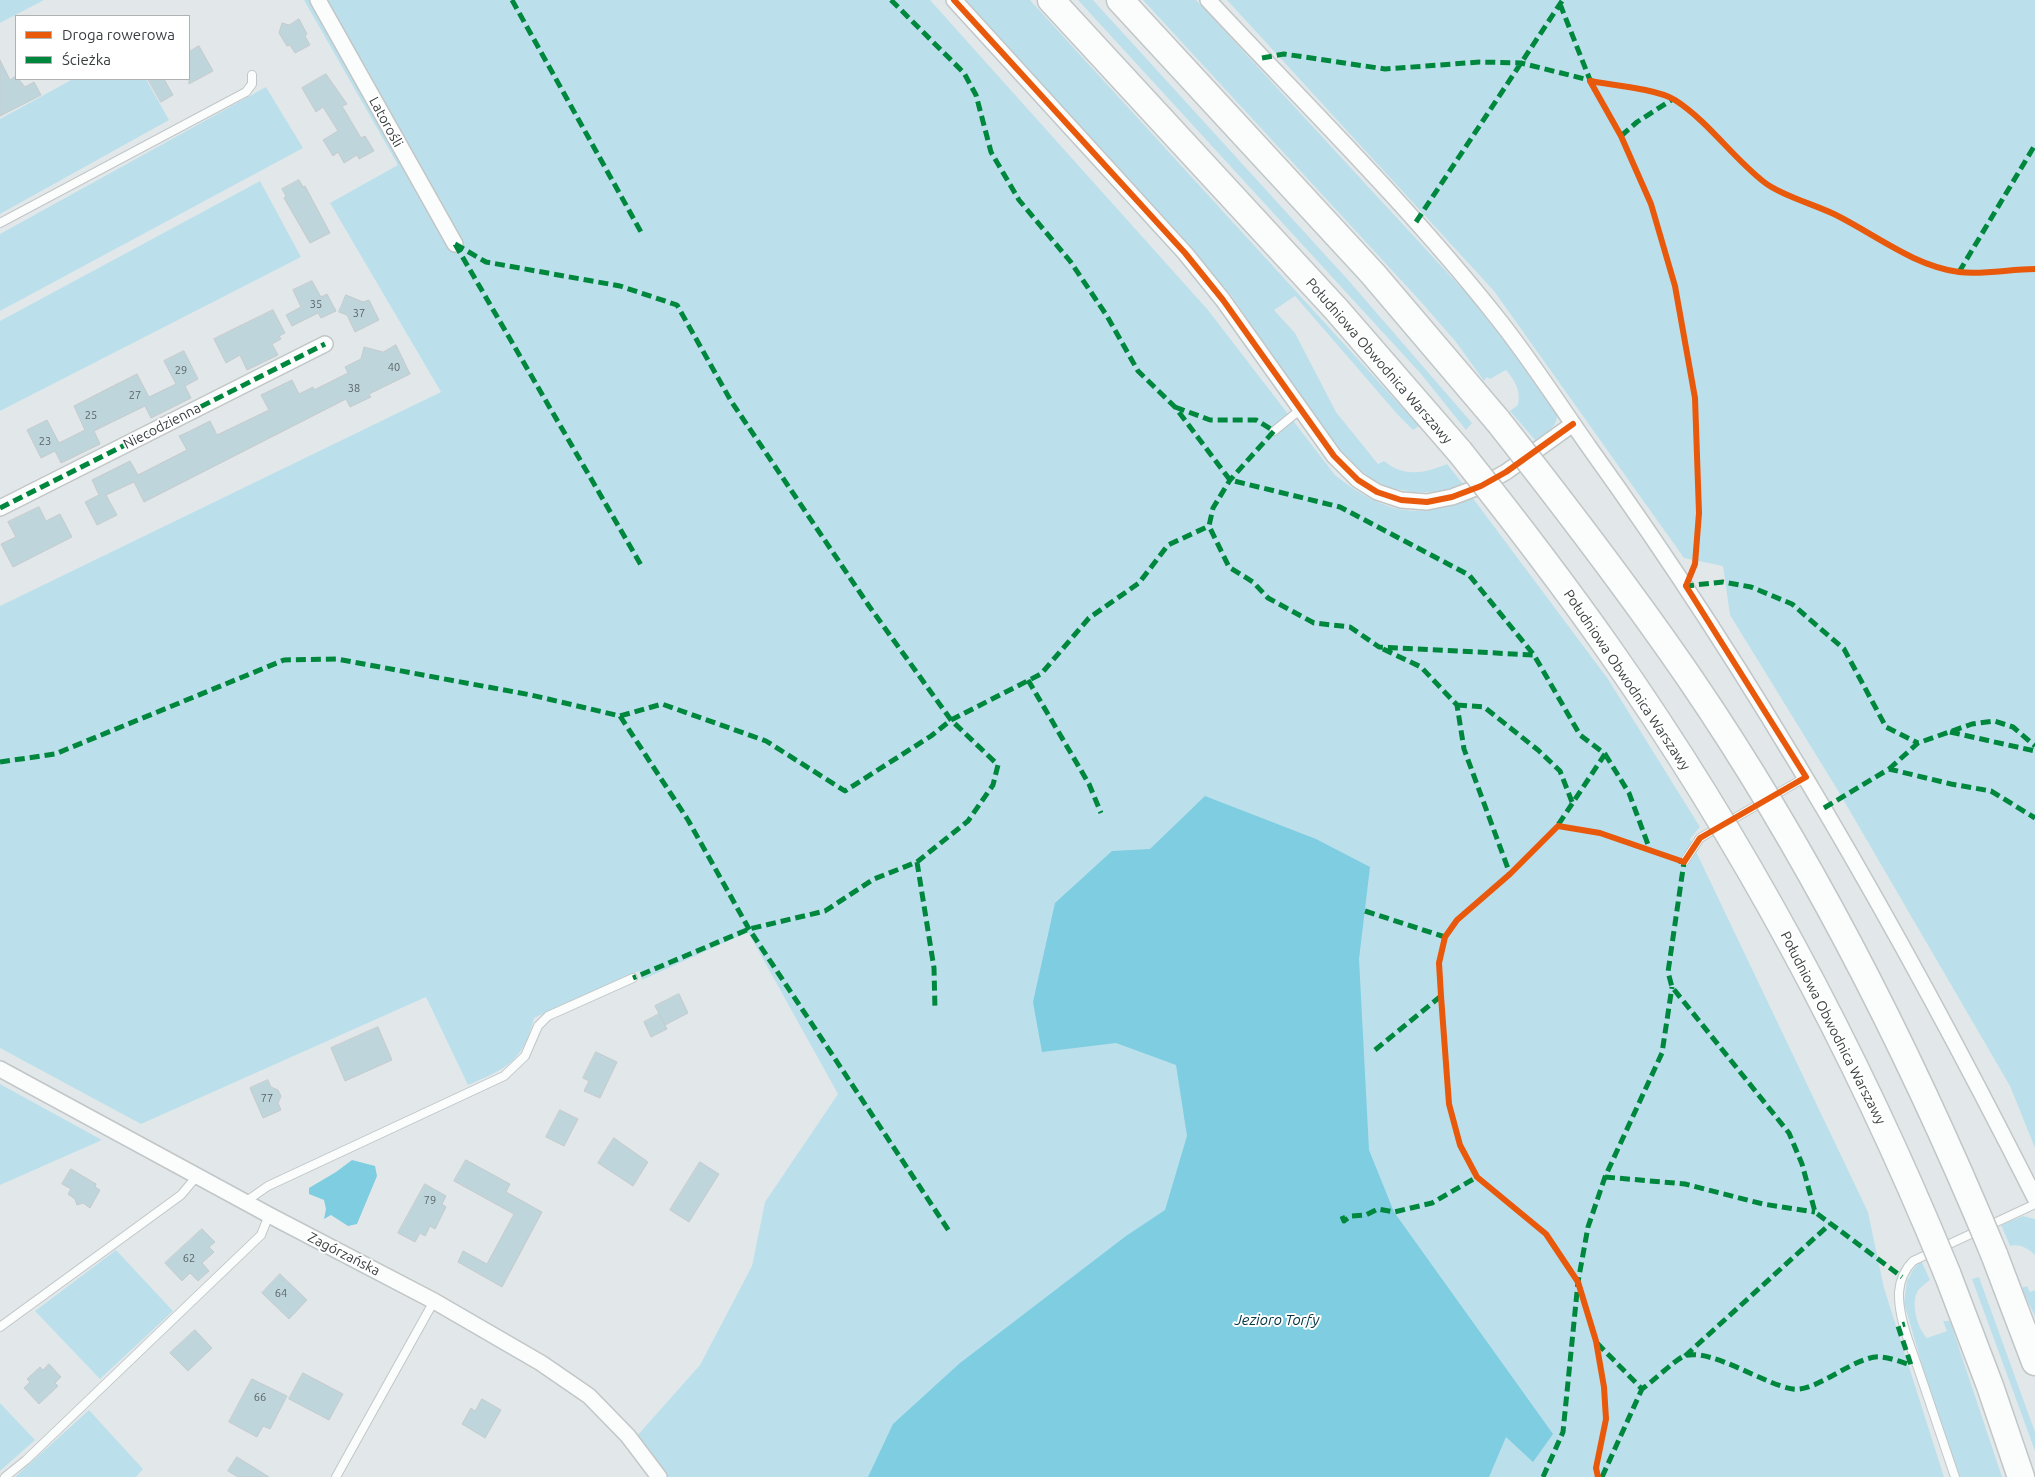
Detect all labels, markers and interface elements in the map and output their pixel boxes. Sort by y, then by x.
legend [15,15,190,80]
text: Droga rowerowa [62,26,175,43]
text: Ścieżka [62,51,111,68]
street label: Latorośli [365,94,407,150]
street label: Południowa Obwodnica Warszawy [1302,275,1456,447]
house number: 35 [310,297,322,311]
house number: 37 [353,306,365,320]
house number: 40 [388,360,400,374]
house number: 29 [175,363,187,377]
house number: 38 [348,381,360,395]
house number: 27 [129,388,141,402]
street label: Niecodzienna [120,399,204,453]
house number: 25 [85,408,97,422]
house number: 23 [39,434,51,448]
street label: Południowa Obwodnica Warszawy [1560,586,1694,774]
street label: Południowa Obwodnica Warszawy [1777,929,1889,1127]
house number: 77 [261,1091,273,1105]
house number: 79 [424,1193,436,1207]
street label: Zagórzańska [305,1229,383,1279]
house number: 62 [183,1251,195,1265]
house number: 64 [275,1286,287,1300]
water label: Jezioro Torfy [1235,1311,1319,1329]
house number: 66 [254,1390,266,1404]

